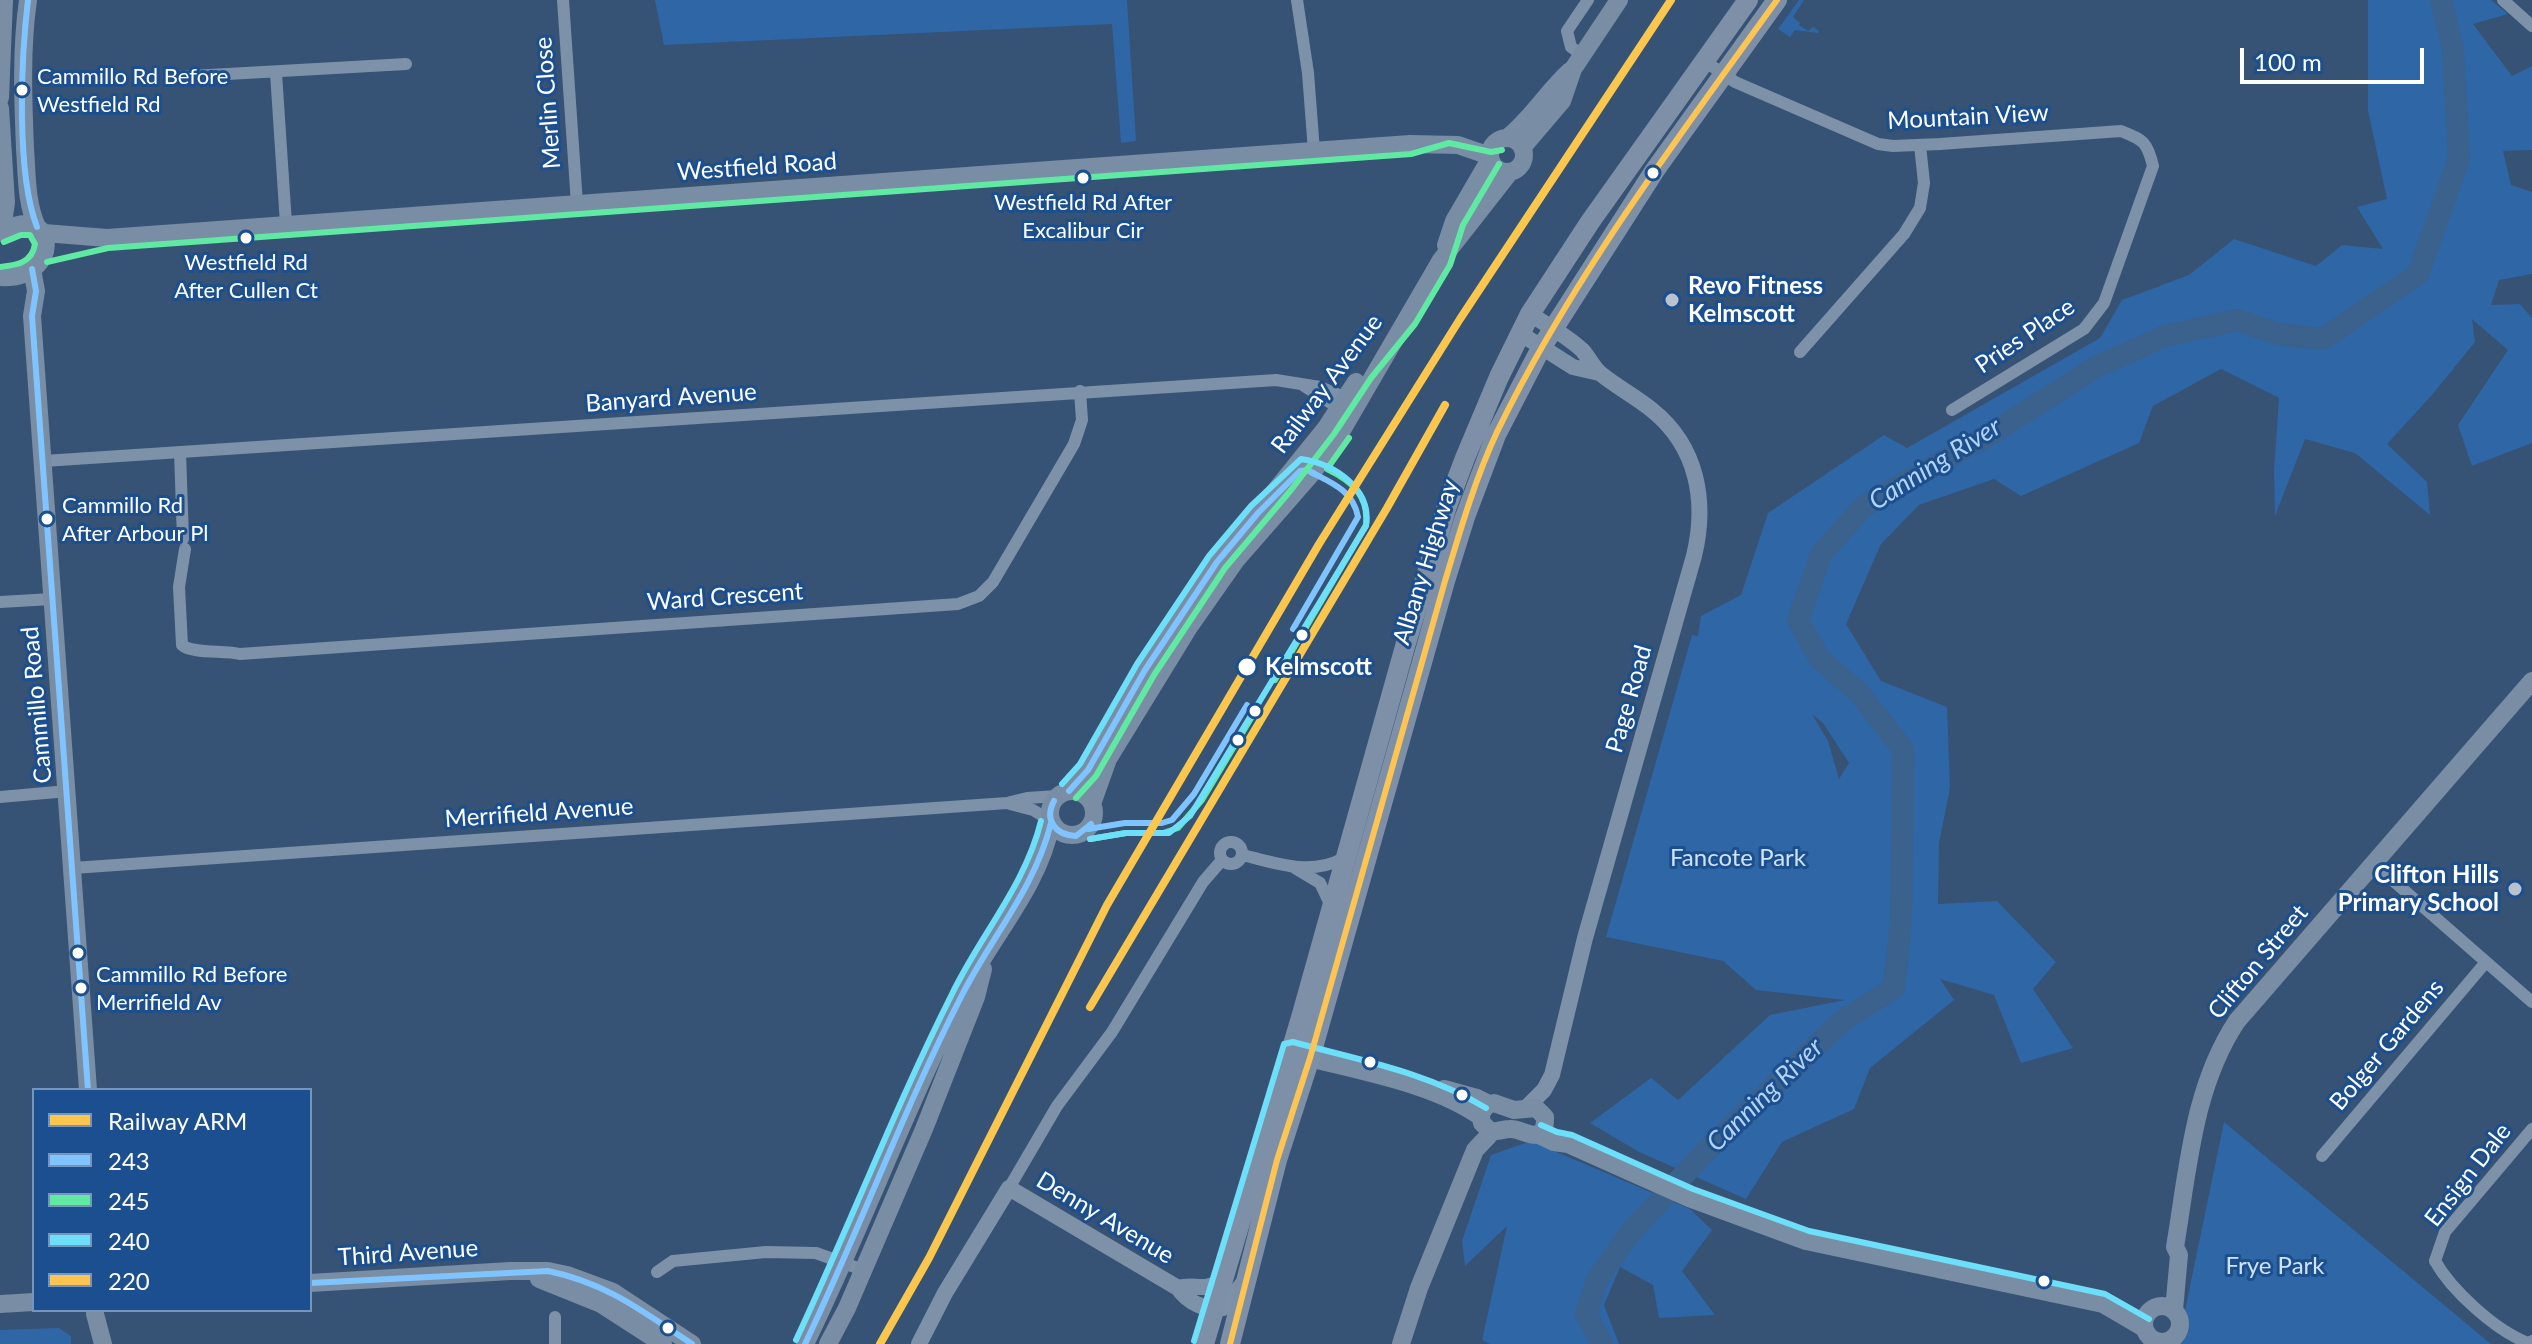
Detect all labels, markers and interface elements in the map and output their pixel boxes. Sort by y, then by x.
scale bar [2244,32,2428,82]
street label: Merlin Close [529,36,567,170]
text: 100 m [2254,47,2322,76]
place label: Cammillo Rd Before Westfield Rd [37,64,228,116]
marker: Cammillo Rd Before Westfield Rd [14,82,30,98]
street label: Mountain View [1887,98,2049,136]
street label: Westfield Road [676,147,838,187]
unlabelled marker [1645,165,1661,181]
marker: Westfield Rd After Excalibur Cir [1075,170,1091,186]
place label: Westfield Rd After Excalibur Cir [994,190,1172,242]
marker: Westfield Rd After Cullen Ct [238,230,254,246]
place label: Westfield Rd After Cullen Ct [174,250,318,302]
place label: Revo Fitness Kelmscott [1688,272,1823,328]
marker: Revo Fitness Kelmscott [1663,291,1681,309]
street label: Pries Place [1970,292,2080,380]
street label: Railway Avenue [1265,309,1389,459]
street label: Banyard Avenue [584,378,758,418]
water label: Canning River [1863,411,2007,517]
street label: Albany Highway [1387,476,1465,648]
place label: Cammillo Rd After Arbour Pl [62,493,209,544]
marker: Cammillo Rd After Arbour Pl [39,511,55,527]
street label: Ward Crescent [646,577,804,617]
street label: Cammillo Road [16,625,58,785]
unlabelled marker [1294,627,1310,643]
street label: Page Road [1600,642,1658,756]
place label: Kelmscott [1265,653,1372,681]
marker: Kelmscott [1236,656,1258,678]
unlabelled marker [1247,703,1263,719]
unlabelled marker [1230,732,1246,748]
street label: Merrifield Avenue [444,792,634,834]
park label: Fancote Park [1670,844,1806,872]
place label: Clifton Hills Primary School [2338,861,2499,917]
marker: Clifton Hills Primary School [2506,880,2524,898]
street label: Clifton Street [2202,899,2314,1025]
unlabelled marker [70,945,86,961]
place label: Cammillo Rd Before Merrifield Av [96,962,287,1014]
street label: Bolger Gardens [2324,974,2450,1116]
marker: Cammillo Rd Before Merrifield Av [73,980,89,996]
water label: Canning River [1700,1032,1830,1158]
unlabelled marker [1362,1054,1378,1070]
unlabelled marker [1454,1087,1470,1103]
legend [32,1088,312,1312]
text: Railway ARM [108,1106,247,1135]
street label: Ensign Dale [2419,1118,2517,1232]
text: 243 [108,1146,150,1175]
street label: Denny Avenue [1031,1166,1179,1270]
text: 245 [108,1186,150,1215]
text: 240 [108,1226,150,1255]
street label: Third Avenue [337,1234,479,1272]
park label: Frye Park [2225,1252,2325,1280]
text: 220 [108,1266,150,1295]
unlabelled marker [2036,1273,2052,1289]
unlabelled marker [660,1320,676,1336]

